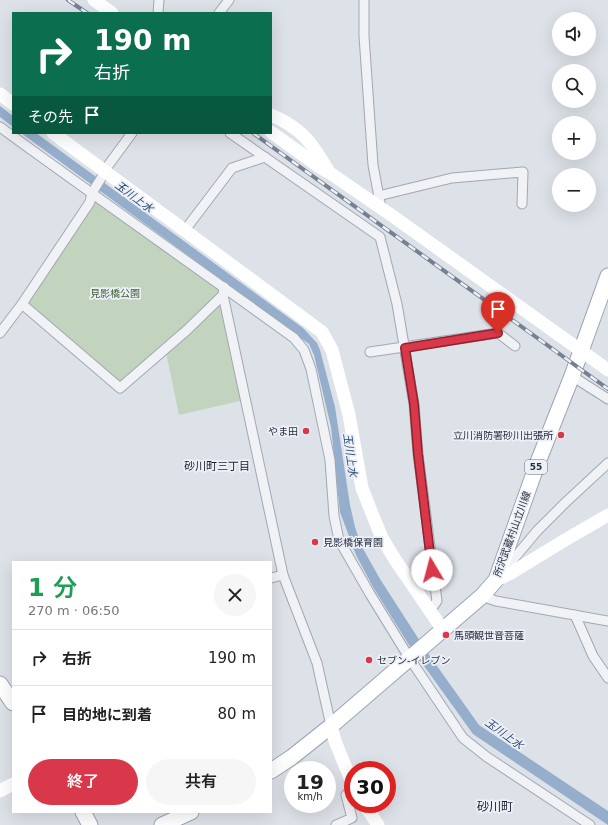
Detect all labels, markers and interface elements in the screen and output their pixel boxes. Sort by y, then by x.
map controls [552,12,596,212]
button: sound [552,12,596,56]
text: 190 m [94,24,191,57]
icon: right [28,28,80,80]
text: 右折 [94,62,130,83]
button: search [552,64,596,108]
icon: arrive [81,104,103,126]
text: その先 [28,108,73,126]
button: + [552,116,596,160]
button: − [552,168,596,212]
water label: 玉川上水 [113,179,156,216]
park label: 見影橋公園 [90,288,140,299]
pin [481,292,515,333]
icon: arrive [487,298,509,320]
place label: やま田 [268,426,298,437]
marker: やま田 [301,426,311,436]
place label: 立川消防署砂川出張所 [453,430,553,441]
marker: 立川消防署砂川出張所 [556,430,566,440]
water label: 玉川上水 [341,432,360,479]
district label: 砂川町三丁目 [184,460,250,473]
road number: 55 [525,460,547,474]
street label: 所沢武蔵村山立川線 [491,490,533,578]
marker: 見影橋保育園 [310,537,320,547]
place label: 見影橋保育園 [323,537,383,548]
position arrow [411,549,453,591]
text: 1 分 [28,574,77,602]
button: close [214,574,256,616]
text: 270 m · 06:50 [28,603,119,618]
marker: 馬頭観世音菩薩 [441,630,451,640]
place label: 馬頭観世音菩薩 [454,630,524,641]
icon: right [28,647,50,669]
text: 190 m [208,649,256,667]
text: 右折 [62,650,92,668]
marker: セブン-イレブン [364,655,374,665]
place label: セブン-イレブン [377,655,451,666]
icon: arrive [28,703,50,725]
text: 80 m [218,705,256,723]
text: 目的地に到着 [62,706,152,724]
water label: 玉川上水 [482,716,526,753]
button: 終了 [28,759,138,805]
button: 共有 [146,759,256,805]
speed limit sign: 30 [344,761,396,813]
text: 19 [296,770,324,794]
text: km/h [297,791,323,802]
district label: 砂川町 [477,800,513,814]

